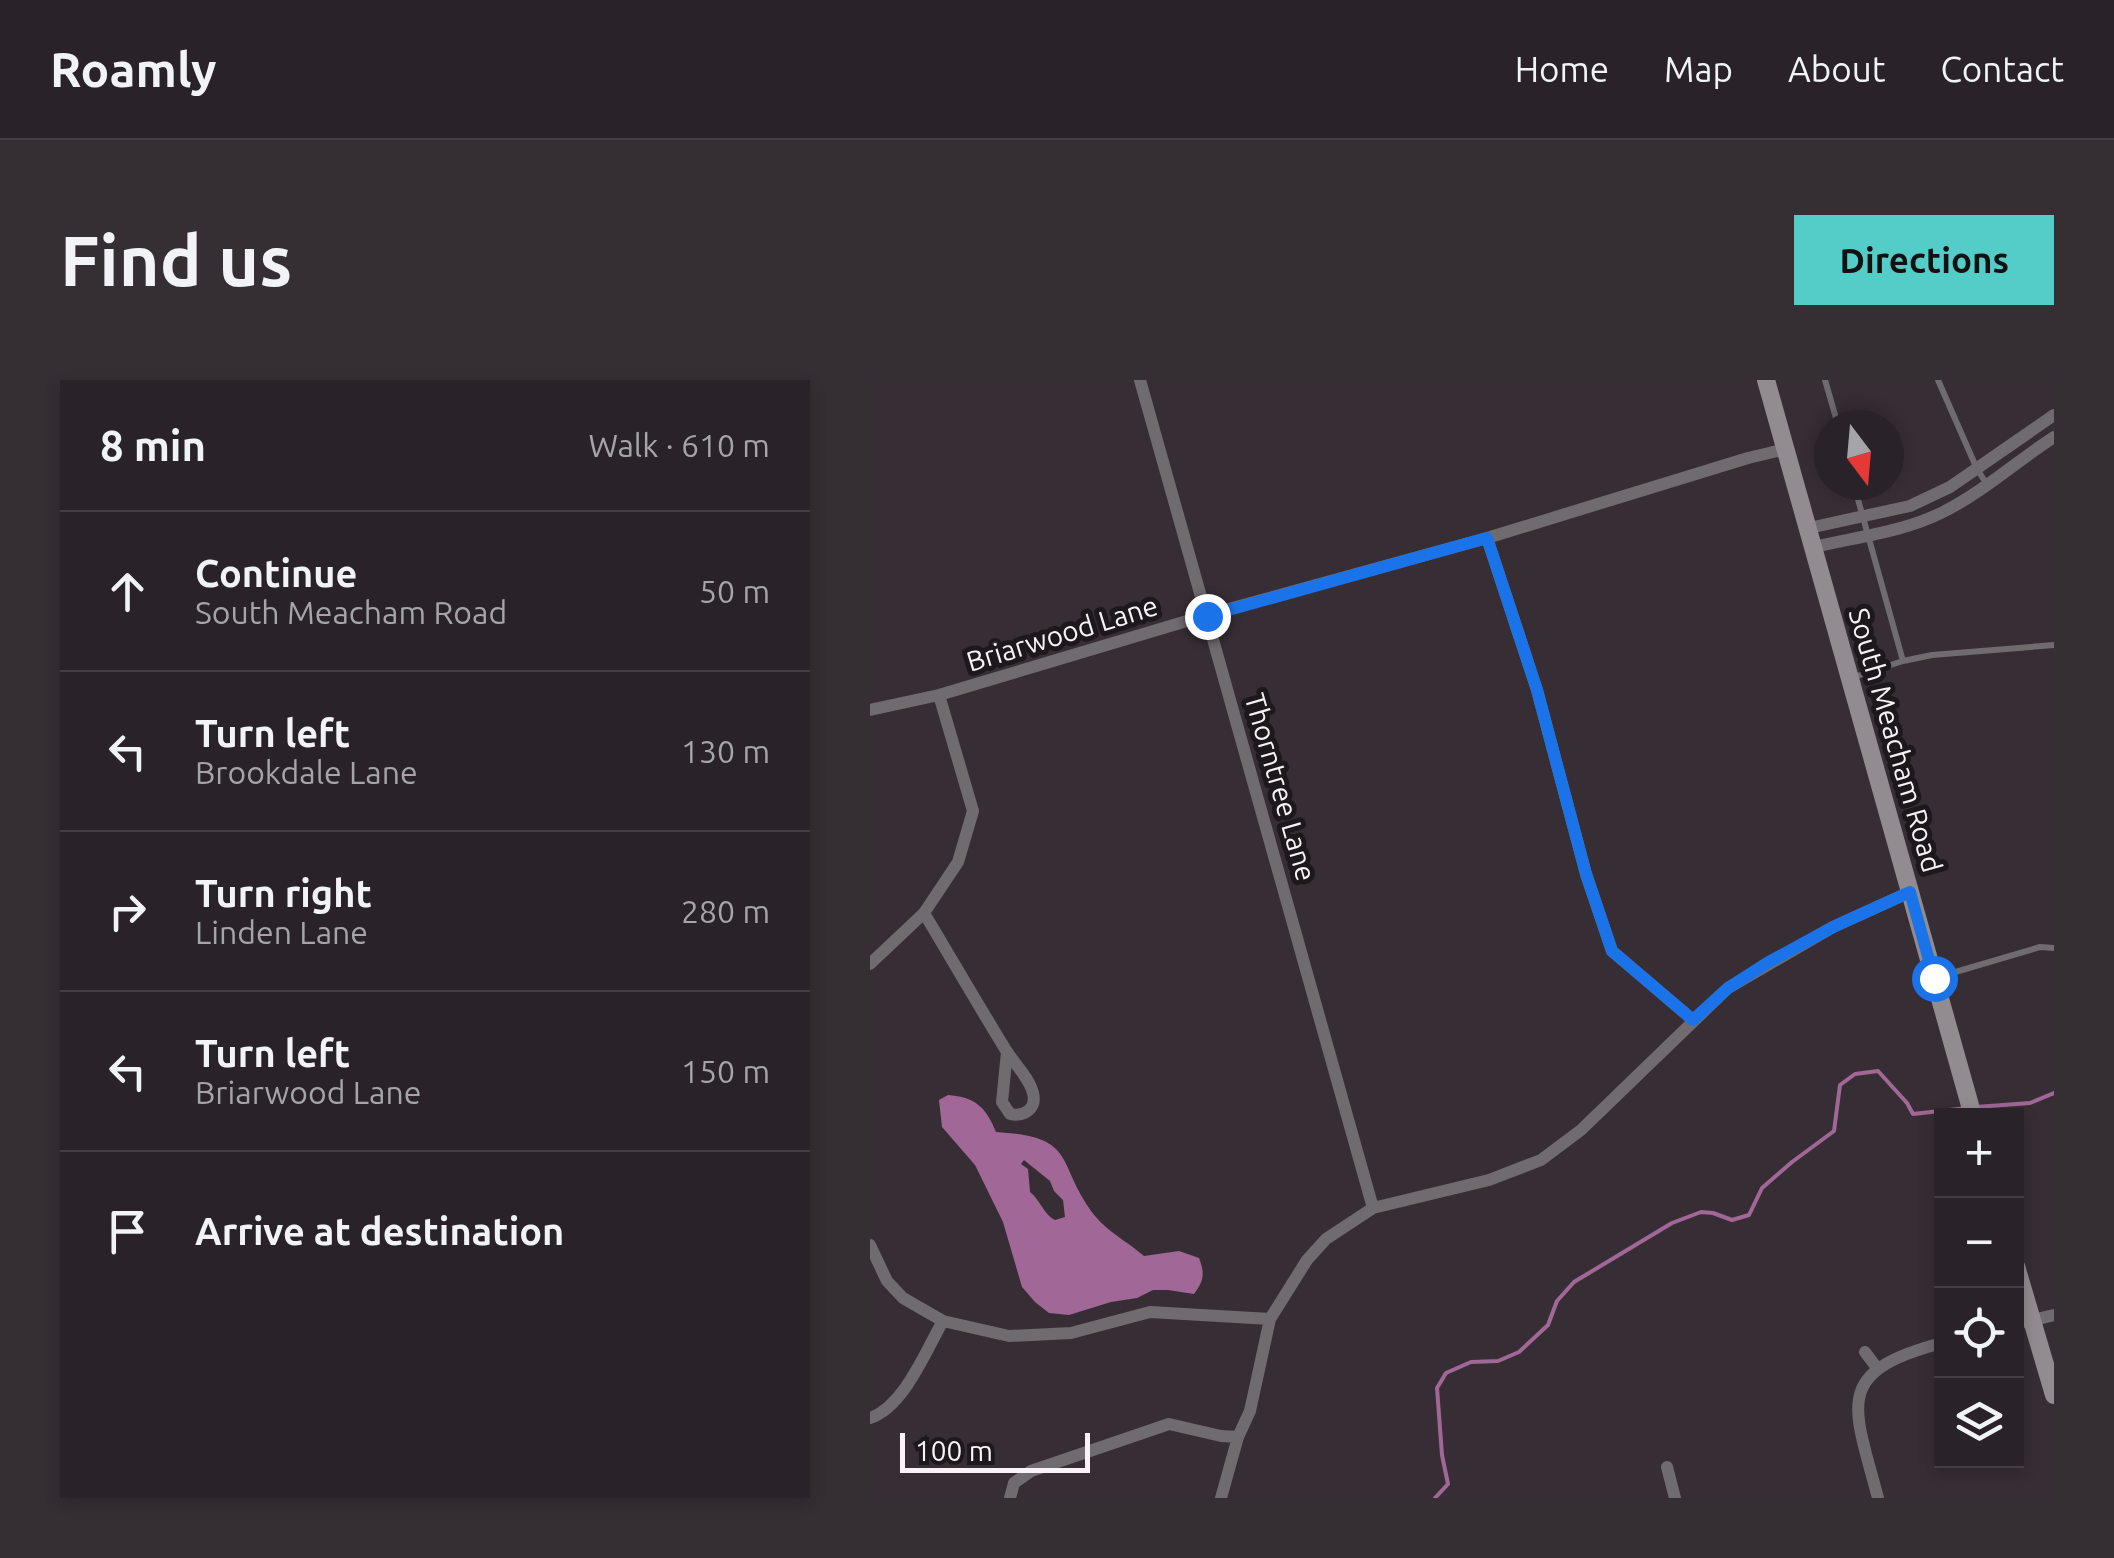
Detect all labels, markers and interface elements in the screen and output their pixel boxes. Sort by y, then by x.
text: Roamly [50,42,217,96]
text: Home [1515,49,1609,89]
text: Map [1664,49,1733,89]
text: About [1788,49,1885,89]
text: Contact [1940,49,2064,89]
button: Directions [1794,215,2054,305]
text: Find us [60,221,292,299]
north arrow [1814,410,1904,500]
text: 8 min [100,422,206,469]
text: Walk · 610 m [588,427,770,463]
text: Continue [195,552,357,594]
icon: ahead [100,564,155,619]
text: 50 m [699,573,770,609]
street label: Briarwood Lane [963,589,1161,677]
text: South Meacham Road [195,594,507,630]
route end [1185,594,1231,640]
street label: South Meacham Road [1843,604,1949,876]
street label: Thorntree Lane [1239,690,1323,884]
text: Turn left [195,712,350,754]
icon: left [100,724,155,779]
text: 130 m [681,733,770,769]
text: Brookdale Lane [195,754,418,790]
text: Turn right [195,872,372,914]
icon: right [100,884,155,939]
text: 280 m [681,893,770,929]
text: Linden Lane [195,914,368,950]
route start [1912,956,1958,1002]
text: Turn left [195,1032,350,1074]
icon: left [100,1044,155,1099]
text: 150 m [681,1053,770,1089]
text: Briarwood Lane [195,1074,421,1110]
map controls [1934,1108,2024,1468]
button: + [1934,1108,2024,1198]
button: − [1934,1198,2024,1288]
icon: arrive [100,1204,155,1259]
text: Arrive at destination [195,1210,564,1252]
button: locate [1934,1288,2024,1378]
button: layers [1934,1378,2024,1468]
scale bar [900,1428,1090,1472]
text: 100 m [915,1435,993,1466]

